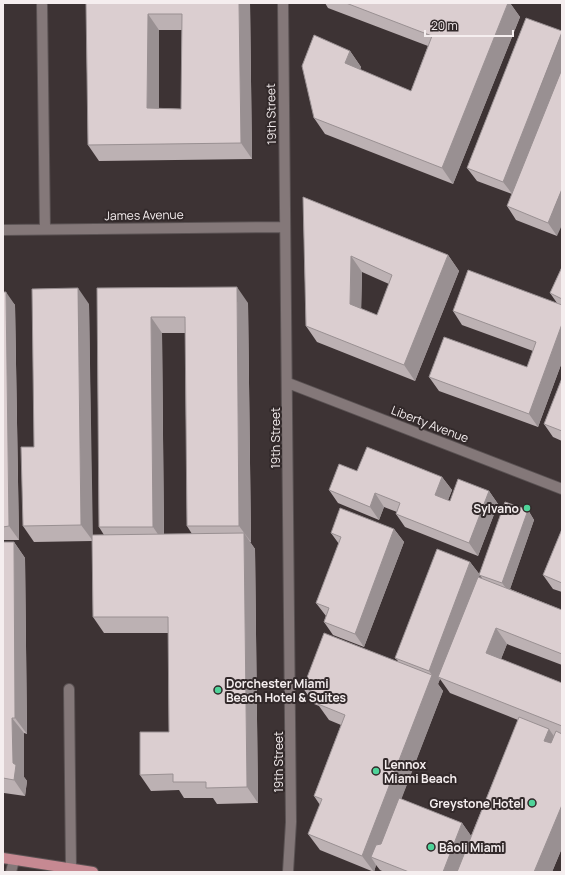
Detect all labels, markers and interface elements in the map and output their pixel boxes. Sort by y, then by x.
scale bar [425,12,513,38]
text: 20 m [431,17,458,34]
street label: 19th Street [262,83,280,145]
street label: James Avenue [104,206,184,224]
street label: Liberty Avenue [389,401,471,447]
street label: 19th Street [267,407,284,469]
place label: Sylvano [473,500,519,517]
marker: Sylvano [522,503,532,513]
place label: Dorchester Miami Beach Hotel & Suites [226,675,347,706]
marker: Dorchester Miami Beach Hotel & Suites [213,685,223,695]
street label: 19th Street [270,731,287,793]
place label: Lennox Miami Beach [384,756,457,787]
marker: Lennox Miami Beach [371,766,381,776]
place label: Greystone Hotel [429,795,524,812]
marker: Greystone Hotel [527,798,537,808]
place label: Bâoli Miami [439,839,505,856]
marker: Bâoli Miami [426,842,436,852]

